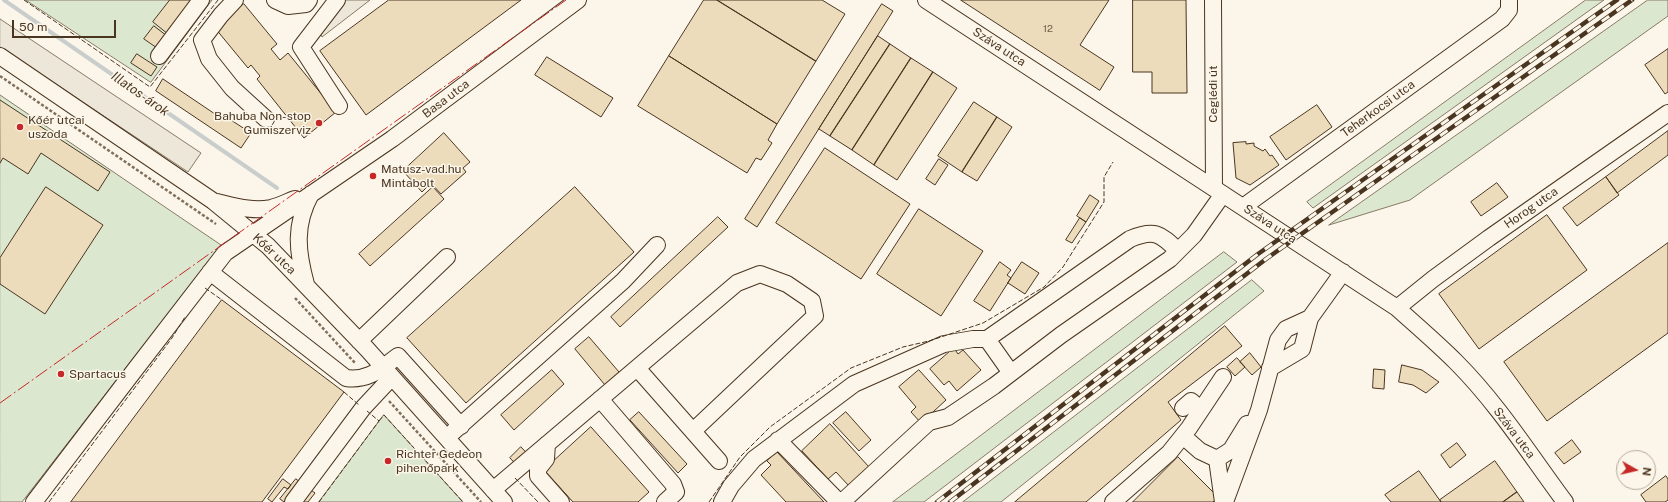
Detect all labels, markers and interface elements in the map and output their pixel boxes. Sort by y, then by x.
scale bar [14,12,118,38]
text: 50 m [19,20,47,34]
house number: 12 [1043,23,1053,35]
street label: Száva utca [970,25,1028,69]
street label: Ceglédi út [1206,65,1220,123]
water label: Illatos-árok [108,68,172,120]
street label: Basa utca [420,77,472,121]
street label: Teherkocsi utca [1338,77,1418,141]
place label: Bahuba Non-stop Gumiszerviz [214,109,311,137]
place label: Kőér utcai uszoda [28,113,85,141]
marker: Bahuba Non-stop Gumiszerviz [314,118,324,128]
marker: Kőér utcai uszoda [15,122,25,132]
place label: Matusz-vad.hu Mintabolt [381,162,462,190]
marker: Matusz-vad.hu Mintabolt [368,171,378,181]
street label: Horog utca [1501,184,1561,232]
street label: Száva utca [1241,202,1299,246]
street label: Kőér utca [249,230,299,278]
place label: Spartacus [69,367,126,381]
marker: Spartacus [56,369,66,379]
street label: Száva utca [1490,405,1538,461]
place label: Richter Gedeon pihenőpark [396,447,482,475]
north arrow [1616,450,1656,490]
marker: Richter Gedeon pihenőpark [383,456,393,466]
text: N [1640,466,1653,477]

